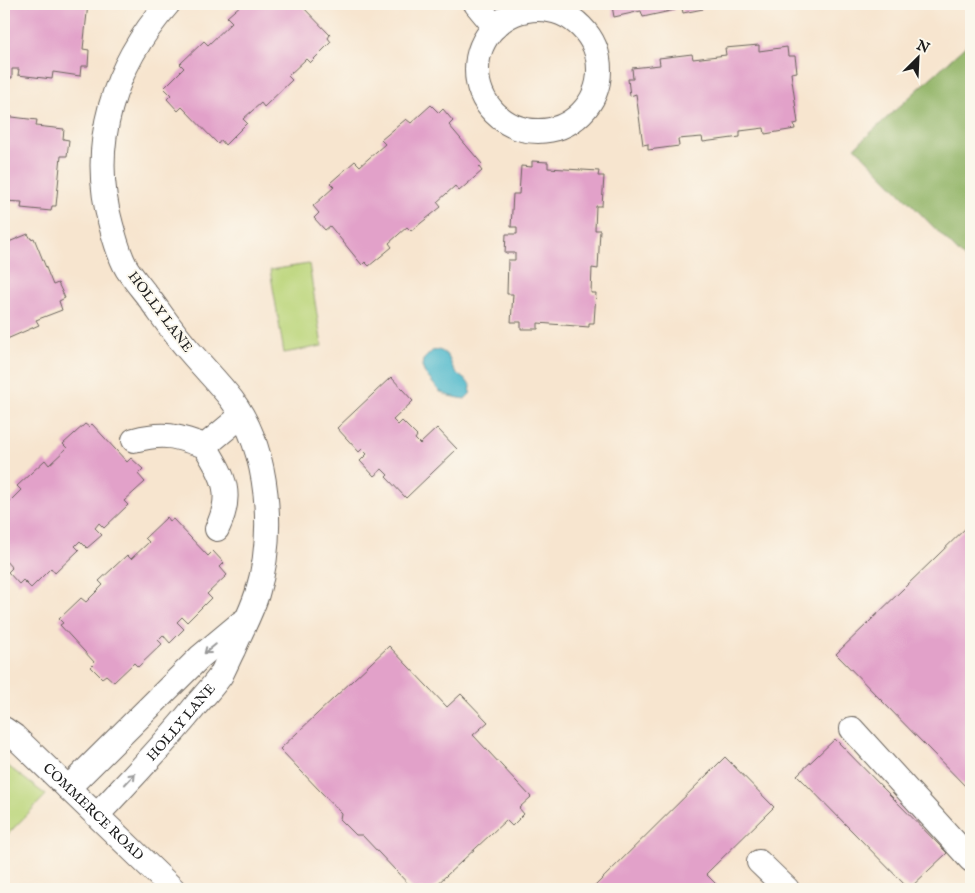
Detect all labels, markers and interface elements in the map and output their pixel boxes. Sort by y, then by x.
north arrow [892,32,942,82]
text: N [913,36,932,58]
street label: HOLLY LANE [124,268,196,356]
one-way arrow [204,643,217,654]
street label: HOLLY LANE [143,680,220,765]
street label: COMMERCE ROAD [39,759,147,865]
one-way arrow [124,773,136,786]

